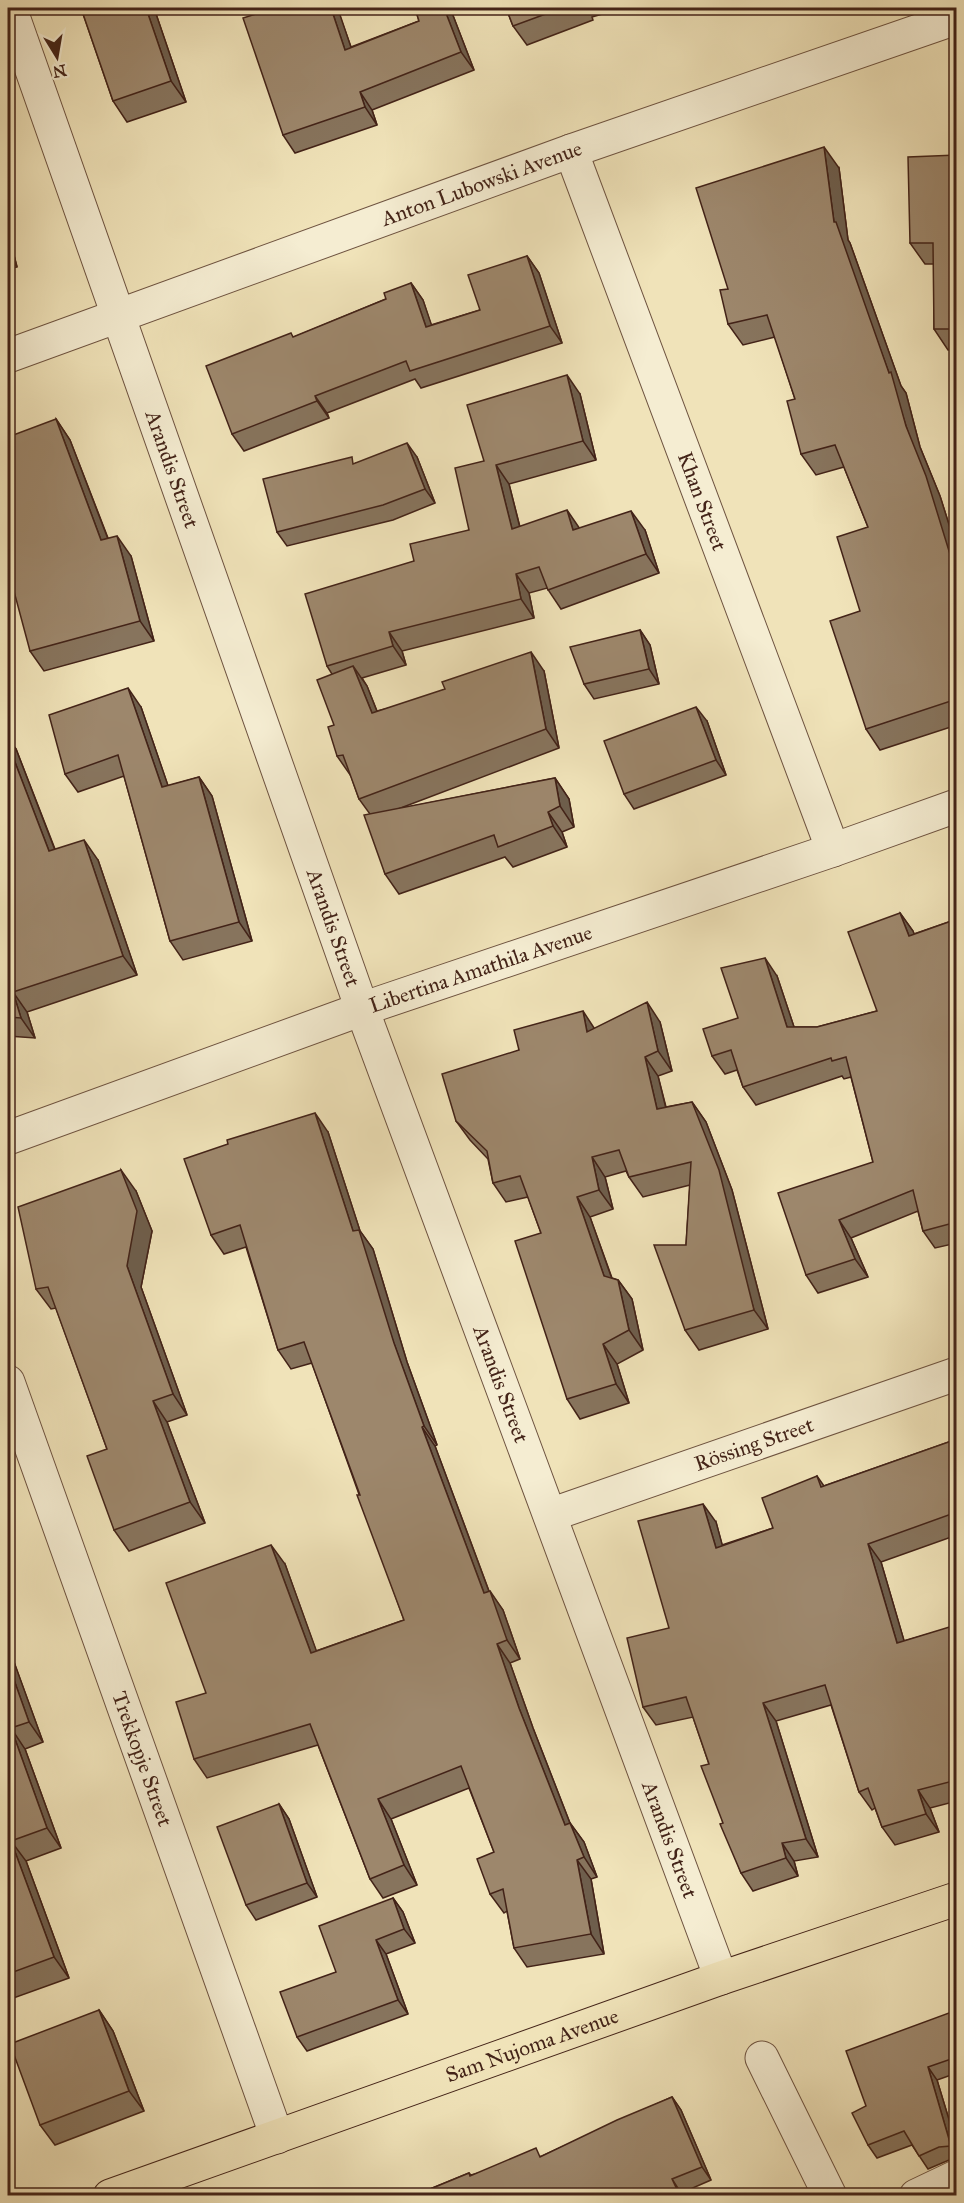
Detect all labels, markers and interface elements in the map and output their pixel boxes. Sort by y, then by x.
north arrow [27,27,87,87]
text: N [51,61,68,82]
street label: Anton Lubowski Avenue [377,135,586,232]
street label: Arandis Street [139,406,205,532]
street label: Khan Street [672,448,733,555]
street label: Arandis Street [300,865,366,991]
street label: Libertina Amathila Avenue [366,919,596,1019]
street label: Arandis Street [467,1321,535,1447]
street label: Rössing Street [691,1411,818,1477]
street label: Trekkopje Street [106,1688,178,1830]
street label: Arandis Street [636,1777,704,1902]
street label: Sam Nujoma Avenue [442,2003,622,2088]

